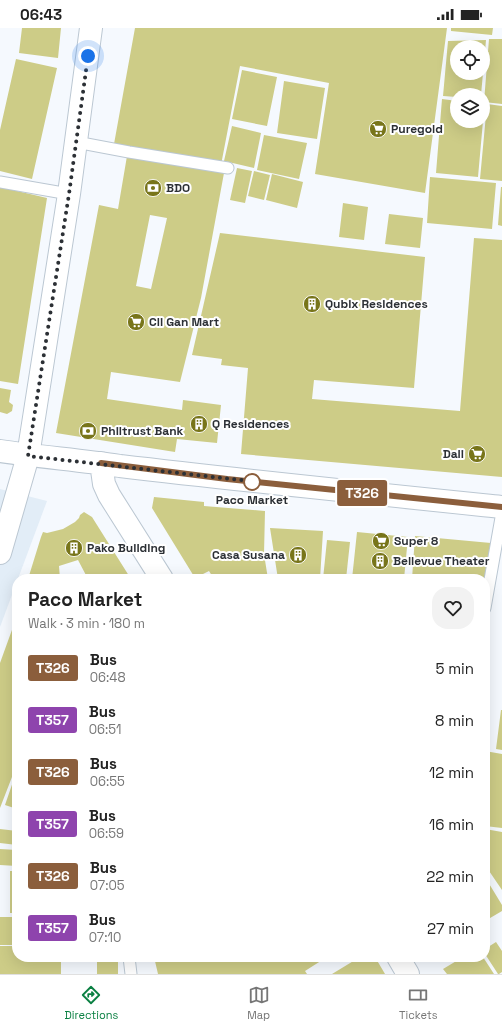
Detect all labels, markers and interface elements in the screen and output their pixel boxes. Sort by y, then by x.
text: 06:43 [20,5,62,24]
map controls [450,40,490,128]
button: locate [450,40,490,80]
your location [78,46,98,66]
button: layers [450,88,490,128]
supermarket icon: Puregold [368,119,388,139]
place label: Puregold [391,121,443,137]
bank icon: BDO [143,178,163,198]
place label: BDO [166,180,190,196]
building icon: Qubix Residences [302,294,322,314]
place label: Qubix Residences [325,296,428,312]
supermarket icon: Cli Gan Mart [126,312,146,332]
place label: Cli Gan Mart [149,314,219,330]
building icon: Q Residences [189,414,209,434]
place label: Q Residences [212,416,289,432]
bank icon: Philtrust Bank [78,421,98,441]
place label: Philtrust Bank [101,423,184,439]
supermarket icon: Dali [467,444,487,464]
place label: Dali [443,446,464,462]
marker: Paco Market [243,473,261,491]
line badge: T326 [334,480,390,506]
text: T326 [345,484,379,502]
place label: Paco Market [216,492,288,508]
supermarket icon: Super 8 [371,531,391,551]
place label: Super 8 [394,533,438,549]
building icon: Pako Building [64,538,84,558]
place label: Pako Building [87,540,166,556]
building icon: Casa Susana [288,545,308,565]
place label: Casa Susana [212,547,285,563]
building icon: Bellevue Theater [370,551,390,571]
place label: Bellevue Theater [393,553,490,569]
text: Paco Market [28,587,142,612]
button: heart [432,587,474,629]
text: Walk · 3 min · 180 m [28,615,145,632]
text: Bus [90,650,117,669]
text: T326 [36,659,70,677]
text: 5 min [435,659,474,678]
text: 06:48 [90,669,126,686]
text: Bus [89,702,116,721]
text: T357 [36,711,69,729]
text: 8 min [435,711,474,730]
text: 06:51 [89,721,121,738]
text: Bus [90,754,117,773]
text: T326 [36,763,70,781]
text: 12 min [429,763,474,782]
text: 06:55 [90,773,125,790]
text: Bus [89,806,116,825]
text: T357 [36,815,69,833]
text: 16 min [429,815,474,834]
text: 06:59 [89,825,124,842]
text: Bus [90,858,117,877]
text: T326 [36,867,70,885]
text: 22 min [426,867,474,886]
text: 07:05 [90,877,125,894]
text: Bus [89,910,116,929]
text: T357 [36,919,69,937]
text: 27 min [427,919,474,938]
text: 07:10 [89,929,121,946]
tab: Directions [64,984,118,1022]
tab: Map [247,984,270,1022]
tab: Tickets [399,984,438,1022]

